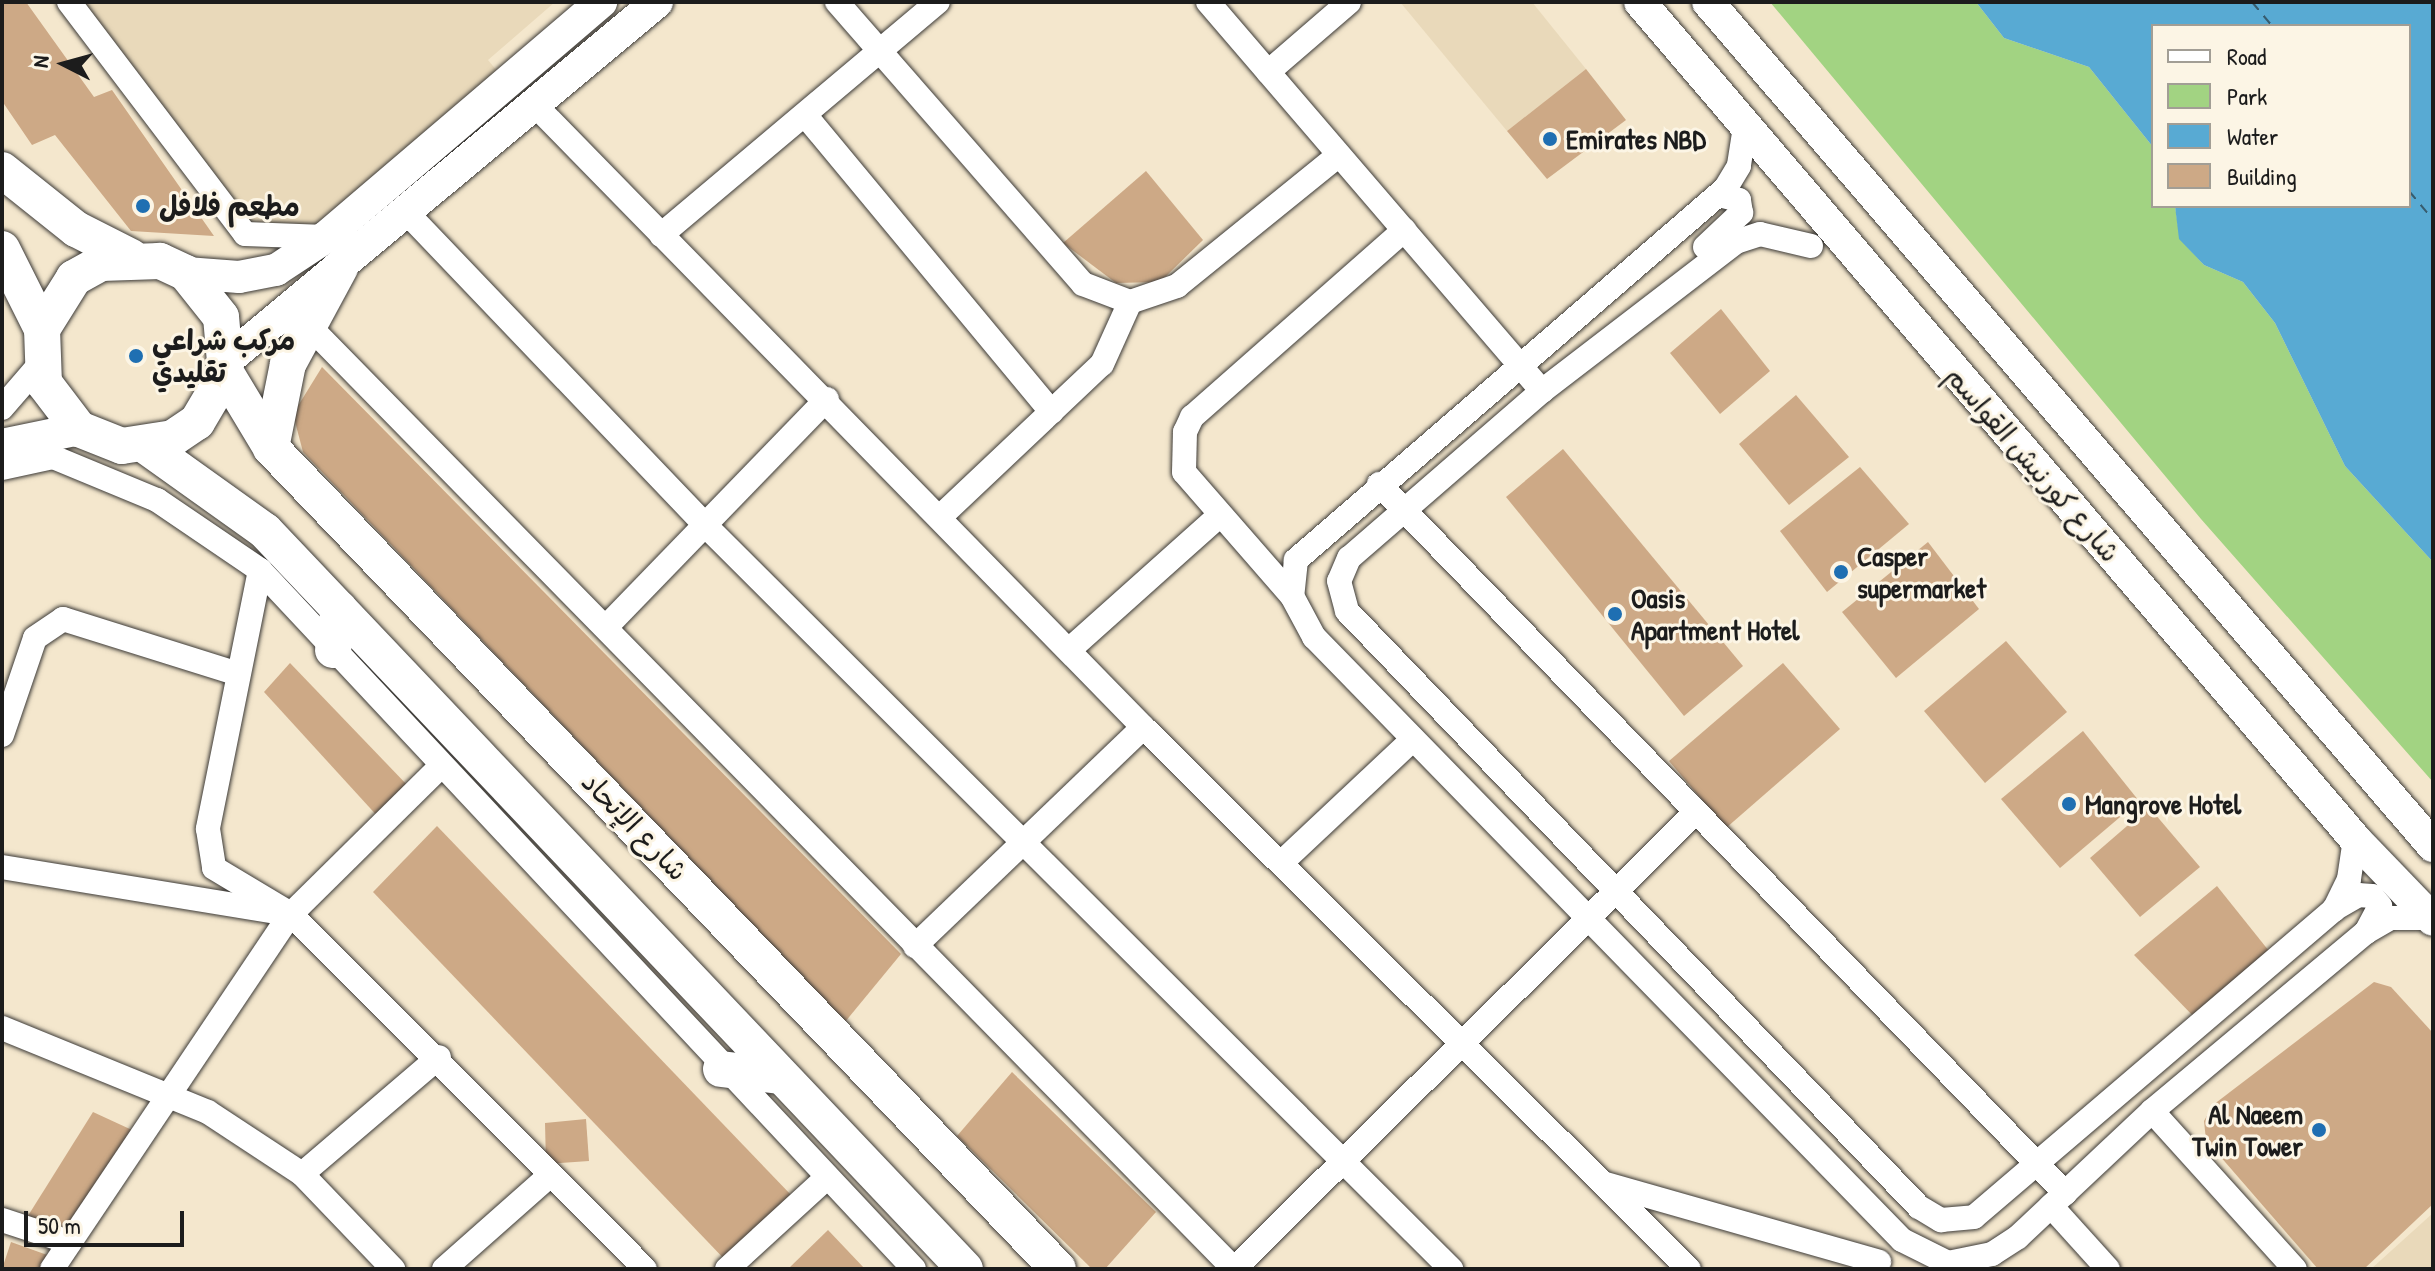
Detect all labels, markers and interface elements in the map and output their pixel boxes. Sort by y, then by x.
north arrow [24,24,104,104]
legend [2151,24,2411,208]
text: Road [2227,40,2266,72]
text: N [25,54,56,69]
text: Park [2227,80,2267,112]
text: Water [2227,120,2278,152]
place label: Emirates NBD [1566,122,1706,156]
marker: Emirates NBD [1541,130,1559,148]
text: Building [2227,160,2297,192]
place label: مطعم فلافل [159,189,300,223]
marker: مطعم فلافل [134,197,152,215]
place label: مركب شراعي تقليدي [152,323,295,389]
marker: مركب شراعي تقليدي [127,347,145,365]
street label: شارع كورنيش القواسم [1939,359,2127,569]
place label: Casper supermarket [1857,539,1986,605]
marker: Casper supermarket [1832,563,1850,581]
place label: Oasis Apartment Hotel [1631,581,1800,647]
marker: Oasis Apartment Hotel [1606,605,1624,623]
street label: شارع الإتحاد [575,765,695,887]
place label: Mangrove Hotel [2085,787,2241,821]
marker: Mangrove Hotel [2060,795,2078,813]
place label: Al Naeem Twin Tower [2192,1097,2303,1163]
marker: Al Naeem Twin Tower [2310,1121,2328,1139]
scale bar [28,1195,188,1245]
text: 50 m [38,1209,81,1241]

